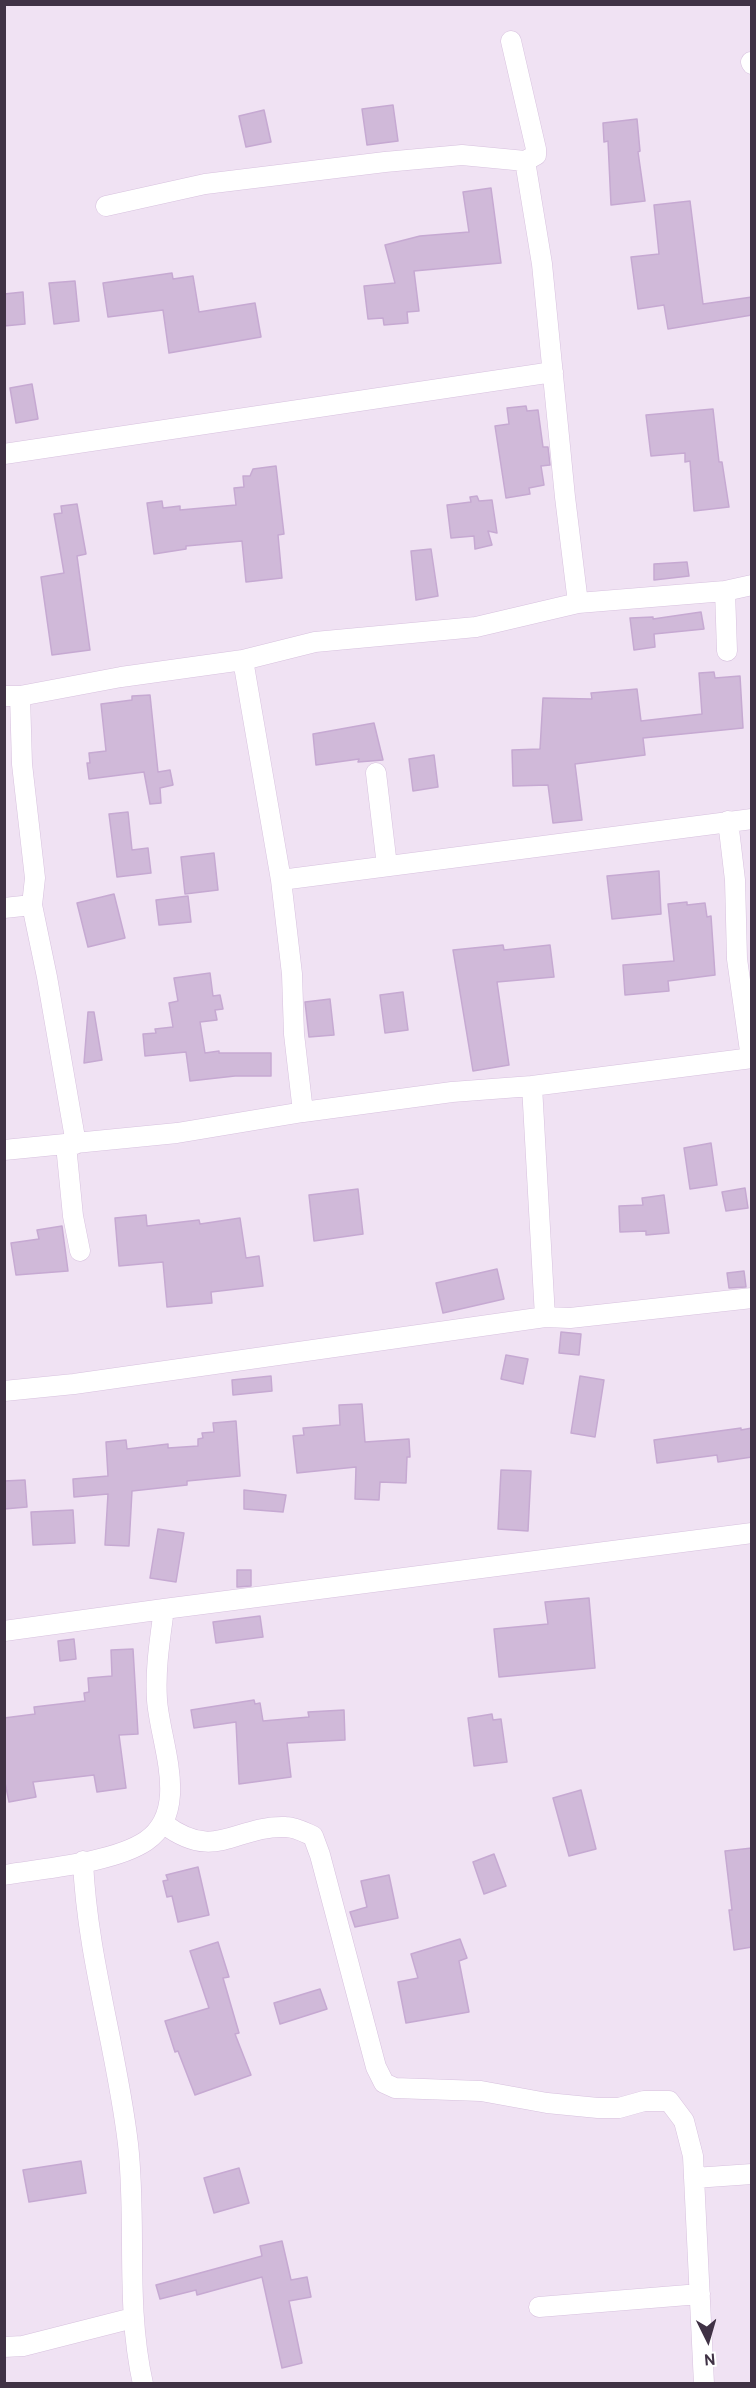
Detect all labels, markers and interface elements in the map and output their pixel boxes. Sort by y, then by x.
north arrow [678,2310,738,2370]
text: N [703,2347,716,2368]

